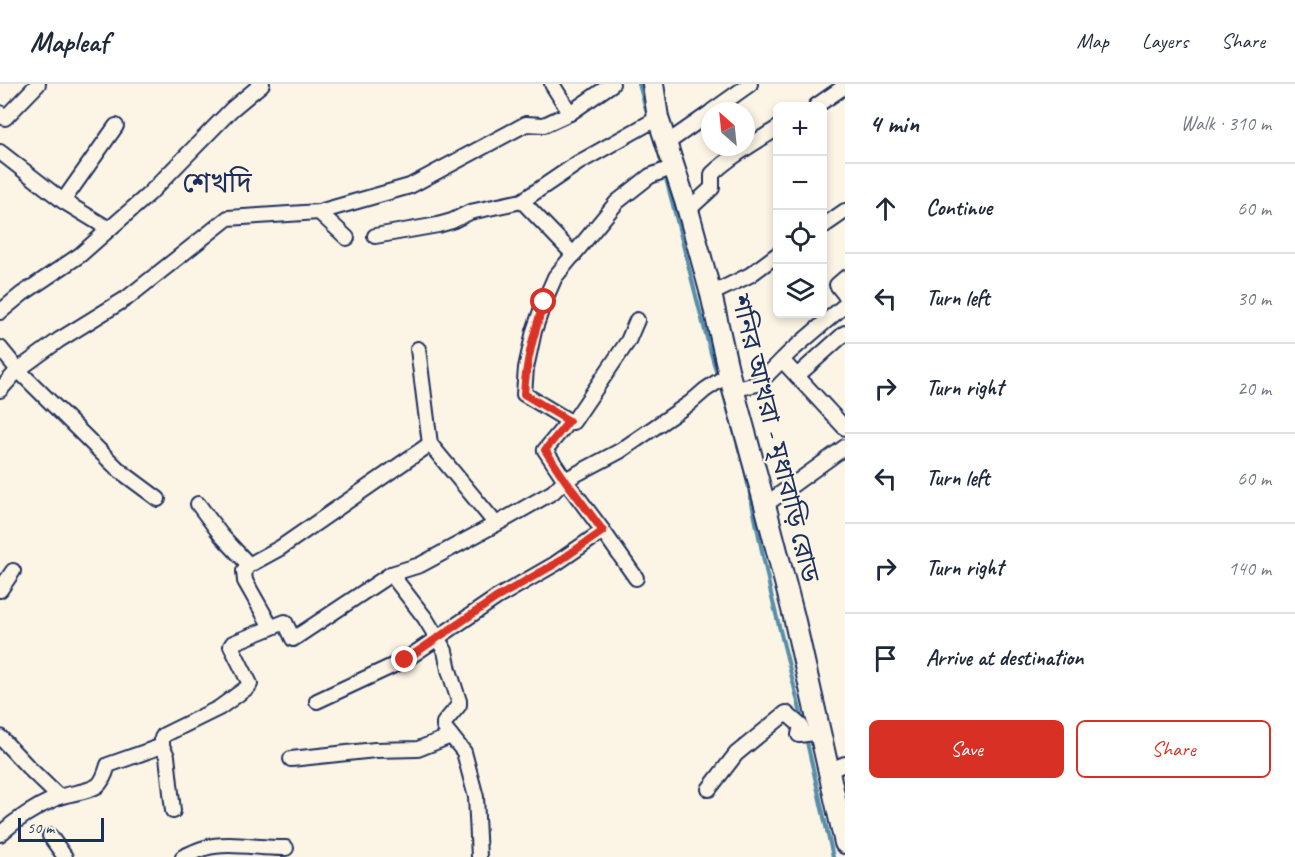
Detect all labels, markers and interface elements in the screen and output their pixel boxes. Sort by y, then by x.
text: Mapleaf [30,24,108,59]
text: Map [1076,28,1109,54]
text: Layers [1142,28,1188,54]
text: Share [1221,28,1265,54]
north arrow [701,102,755,156]
map controls [773,102,827,318]
button: + [773,102,827,156]
text: 4 min [869,107,919,140]
text: Walk · 310 m [1181,111,1271,136]
button: − [773,156,827,210]
district label: শেখদি [182,165,252,200]
icon: ahead [869,192,902,225]
text: Continue [926,194,992,222]
text: 60 m [1237,196,1271,221]
button: locate [773,210,827,264]
button: layers [773,264,827,318]
icon: left [869,282,902,315]
text: Turn left [926,284,990,312]
text: 30 m [1237,286,1271,311]
route start [530,288,556,314]
street label: শনির আখরা - মৃধাবাড়ি রোড [724,290,827,586]
icon: right [869,372,902,405]
text: Turn right [926,374,1003,402]
text: 20 m [1237,376,1271,401]
icon: left [869,462,902,495]
text: Turn left [926,464,990,492]
text: 60 m [1237,466,1271,491]
icon: right [869,552,902,585]
text: Turn right [926,554,1003,582]
text: 140 m [1228,556,1271,581]
icon: arrive [869,642,902,675]
text: Arrive at destination [926,644,1083,672]
route end [391,646,417,672]
button: Save [869,720,1064,778]
button: Share [1076,720,1271,778]
scale bar [18,815,104,842]
text: 50 m [27,818,54,838]

